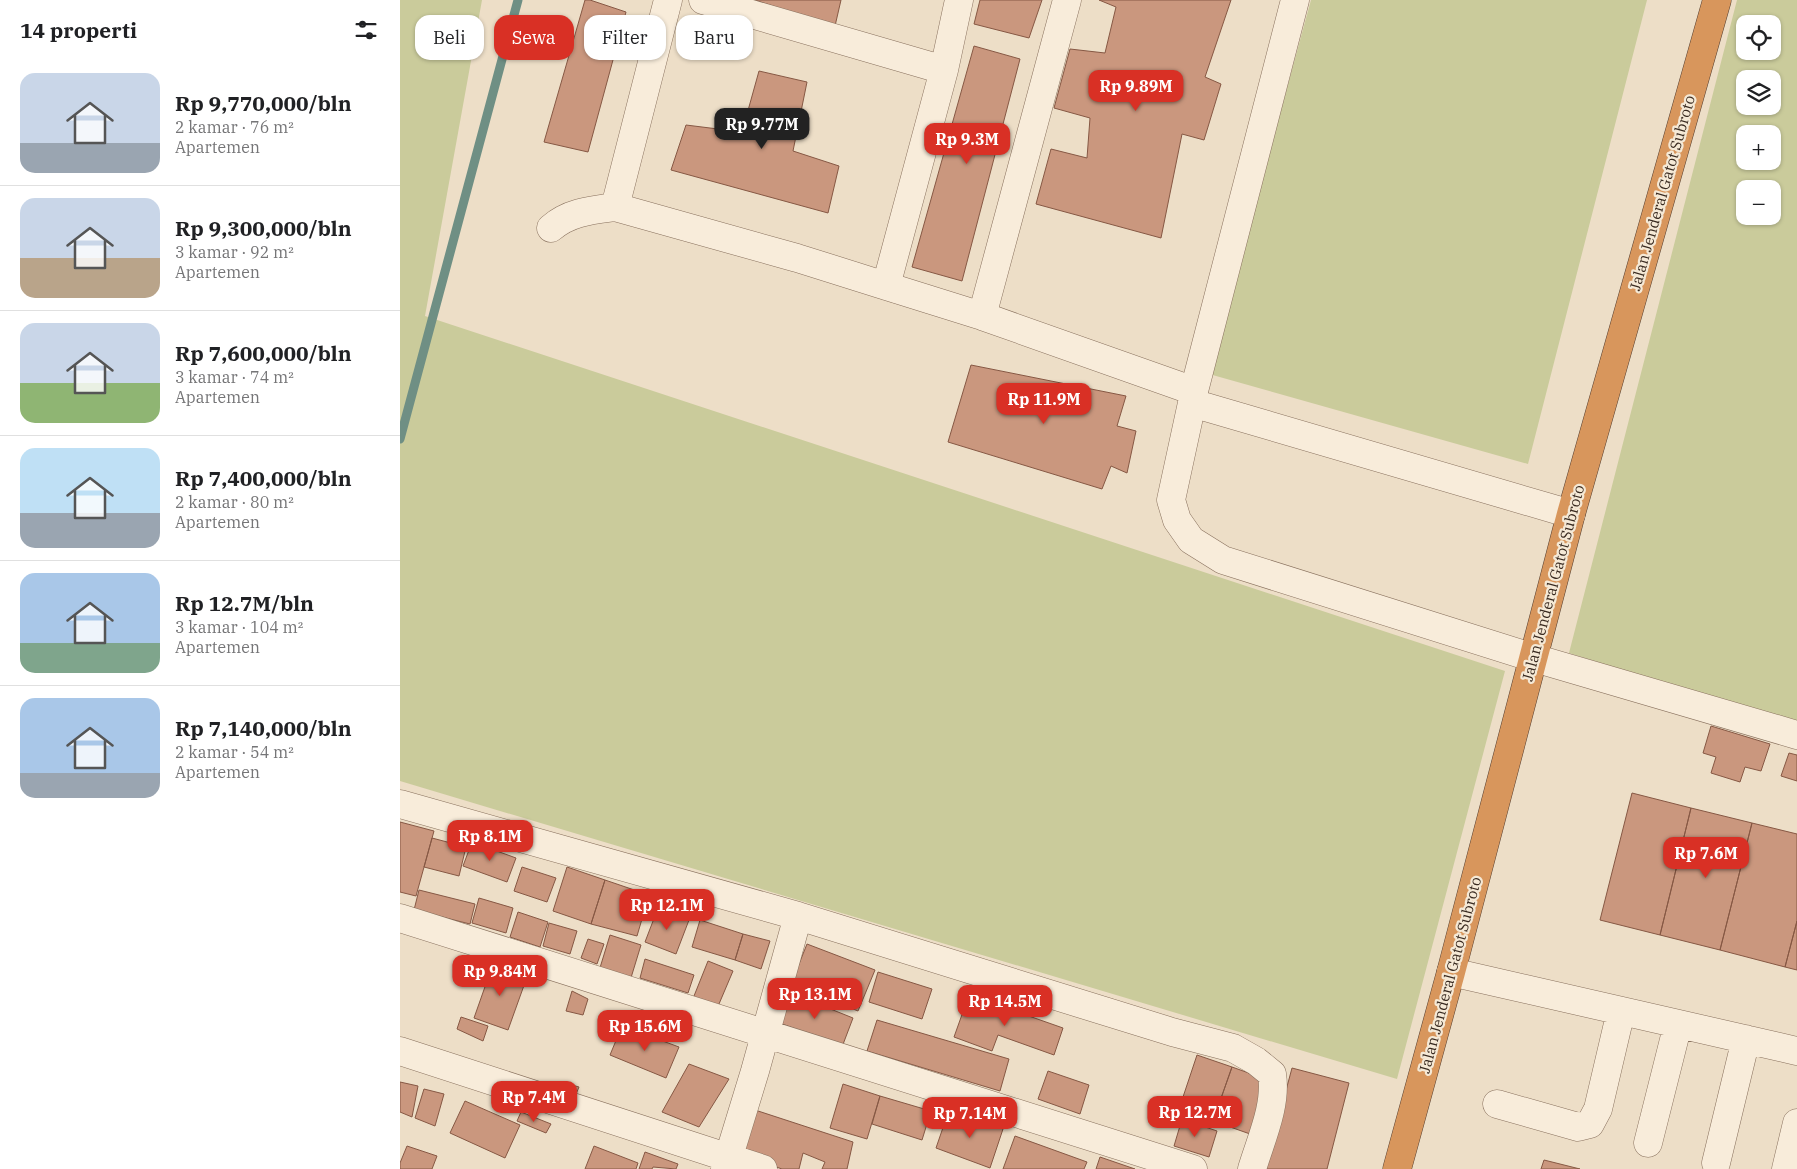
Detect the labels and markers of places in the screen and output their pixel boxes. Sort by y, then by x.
pin: Rp 9.89M [1084,70,1188,112]
pin: Rp 9.77M [710,108,814,150]
pin: Rp 9.3M [921,122,1013,165]
pin: Rp 11.9M [992,382,1096,425]
pin: Rp 8.1M [444,820,536,862]
pin: Rp 7.6M [1660,836,1752,879]
pin: Rp 12.1M [615,888,719,931]
pin: Rp 9.84M [448,954,552,997]
pin: Rp 13.1M [763,978,867,1020]
pin: Rp 14.5M [953,984,1057,1027]
pin: Rp 15.6M [593,1010,697,1052]
pin: Rp 7.4M [488,1080,580,1123]
pin: Rp 7.14M [918,1096,1022,1139]
pin: Rp 12.7M [1143,1096,1247,1138]

